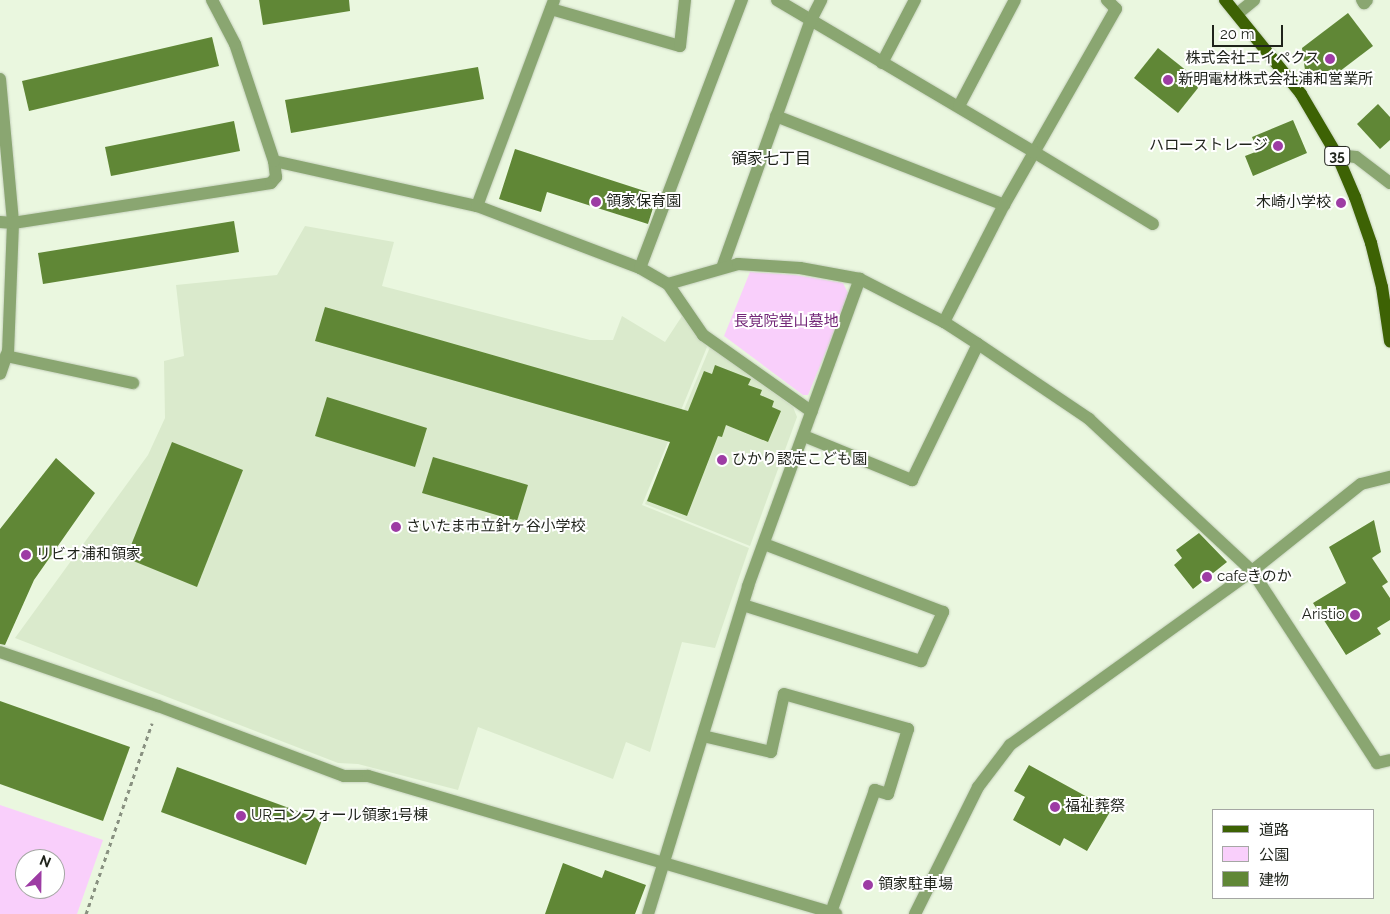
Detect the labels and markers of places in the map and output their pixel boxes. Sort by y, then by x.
place label: 株式会社エイペクス [1185,50,1320,68]
marker: 株式会社エイペクス [1324,53,1336,65]
place label: 新明電材株式会社浦和営業所 [1178,71,1373,89]
marker: 新明電材株式会社浦和営業所 [1162,74,1174,86]
place label: ハローストレージ [1148,137,1268,155]
marker: ハローストレージ [1272,140,1284,152]
place label: 領家保育園 [606,193,681,211]
place label: 木崎小学校 [1256,194,1331,212]
marker: 領家保育園 [590,196,602,208]
marker: 木崎小学校 [1335,197,1347,209]
place label: ひかり認定こども園 [732,451,867,469]
marker: ひかり認定こども園 [716,454,728,466]
place label: さいたま市立針ヶ谷小学校 [406,518,586,536]
marker: さいたま市立針ヶ谷小学校 [390,521,402,533]
place label: リビオ浦和領家 [36,546,141,564]
marker: リビオ浦和領家 [20,549,32,561]
place label: cafeきのか [1217,568,1292,586]
marker: cafeきのか [1201,571,1213,583]
place label: Aristio [1302,606,1345,624]
marker: Aristio [1349,609,1361,621]
place label: 福祉葬祭 [1065,798,1125,816]
marker: 福祉葬祭 [1049,801,1061,813]
place label: URコンフォール領家1号棟 [251,807,429,825]
marker: URコンフォール領家1号棟 [235,810,247,822]
place label: 領家駐車場 [878,876,953,894]
marker: 領家駐車場 [862,879,874,891]

